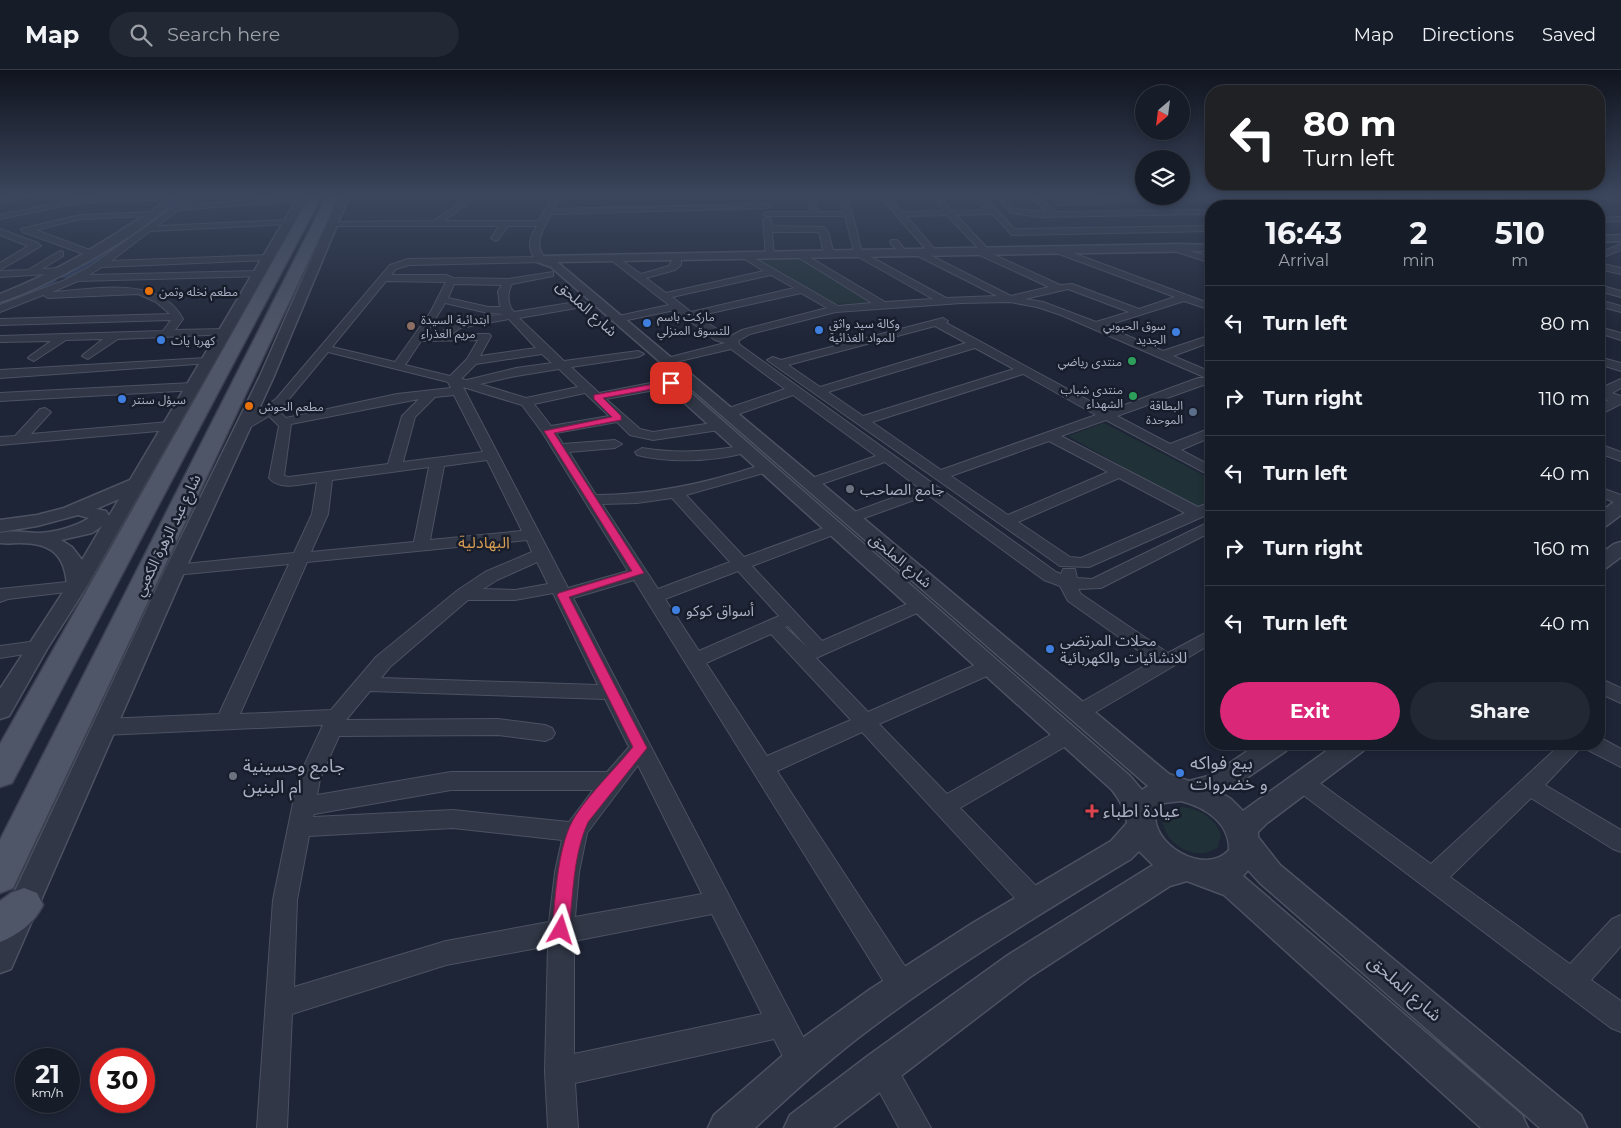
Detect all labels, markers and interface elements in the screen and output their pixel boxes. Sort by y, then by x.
search box [109,12,459,57]
text: Map [25,20,79,49]
icon: search [127,21,155,49]
text: Search here [167,23,280,46]
text: Map [1354,24,1394,46]
text: Directions [1422,24,1514,46]
text: Saved [1542,24,1596,46]
north arrow [1135,85,1190,140]
map controls [1135,85,1190,205]
text: 80 m [1303,102,1397,145]
icon: left [1220,105,1285,170]
text: Turn left [1303,145,1395,172]
button: layers [1135,150,1190,205]
text: 16:43 [1265,215,1342,252]
text: 2 [1410,215,1427,252]
text: 510 [1495,215,1545,252]
text: Arrival [1278,251,1329,270]
text: min [1402,251,1435,270]
text: m [1511,251,1528,270]
street label: شارع الملحق [551,276,622,343]
place label: مطعم نخله وتمن [159,284,238,301]
marker: مطعم نخله وتمن [143,285,155,297]
place label: ماركت باسم للتسوق المنزلي [657,309,730,340]
icon: left [1220,309,1248,337]
place label: ابتدائية السيدة مريم العذراء [421,312,490,343]
text: Turn left [1263,312,1348,335]
text: 80 m [1540,312,1590,335]
place label: وكالة سيد واثق للمواد الغذائية [829,316,900,345]
marker: ماركت باسم للتسوق المنزلي [641,317,653,329]
place label: سوق الحبوبي الجديد [1103,318,1166,347]
marker: ابتدائية السيدة مريم العذراء [405,320,417,332]
marker: وكالة سيد واثق للمواد الغذائية [813,324,825,336]
marker: سوق الحبوبي الجديد [1170,326,1182,338]
place label: كهربا يات [171,333,216,348]
marker: كهربا يات [155,334,167,346]
place label: منتدى رياضي [1058,354,1122,371]
marker: منتدى رياضي [1126,355,1138,367]
pin [650,362,692,404]
icon: arrive [657,369,685,397]
place label: منتدى شباب الشهداء [1061,382,1123,411]
icon: right [1220,384,1248,412]
text: Turn right [1263,387,1363,410]
text: 110 m [1539,387,1590,410]
marker: منتدى شباب الشهداء [1127,390,1139,402]
place label: سيؤل سنتر [131,392,186,407]
marker: سيؤل سنتر [116,393,128,405]
place label: البطاقة الموحدة [1146,398,1183,427]
place label: مطعم الحوش [259,399,324,416]
marker: مطعم الحوش [243,400,255,412]
marker: البطاقة الموحدة [1187,406,1199,418]
icon: left [1220,459,1248,487]
text: Turn left [1263,462,1348,485]
text: 40 m [1540,462,1590,485]
street label: شارع عبد الزهرة الكعبي [129,471,208,601]
place label: جامع الصاحب [860,480,944,502]
marker: جامع الصاحب [844,483,856,495]
street label: شارع الملحق [864,528,936,594]
district label: البهادلية [458,533,510,552]
icon: right [1220,534,1248,562]
text: Turn right [1263,537,1363,560]
text: 160 m [1534,537,1590,560]
place label: أسواق كوكو [686,601,754,620]
marker: أسواق كوكو [670,604,682,616]
icon: left [1220,609,1248,637]
text: Turn left [1263,612,1348,635]
text: 40 m [1540,612,1590,635]
place label: محلات المرتضى للانشائيات والكهربائية [1060,631,1187,667]
marker: محلات المرتضى للانشائيات والكهربائية [1044,643,1056,655]
button: Exit [1220,682,1400,740]
button: Share [1410,682,1590,740]
place label: بيع فواكه و خضروات [1190,752,1268,795]
place label: جامع وحسينية ام البنين [243,755,345,801]
marker: بيع فواكه و خضروات [1174,767,1186,779]
marker: جامع وحسينية ام البنين [227,770,239,782]
place label: عيادة اطباء [1103,800,1180,822]
marker: عيادة اطباء [1085,804,1099,818]
position arrow [534,903,586,955]
street label: شارع الملحق [1362,950,1446,1028]
speed limit sign: 30 [90,1048,155,1113]
text: 21 [35,1059,60,1089]
text: km/h [31,1085,64,1100]

